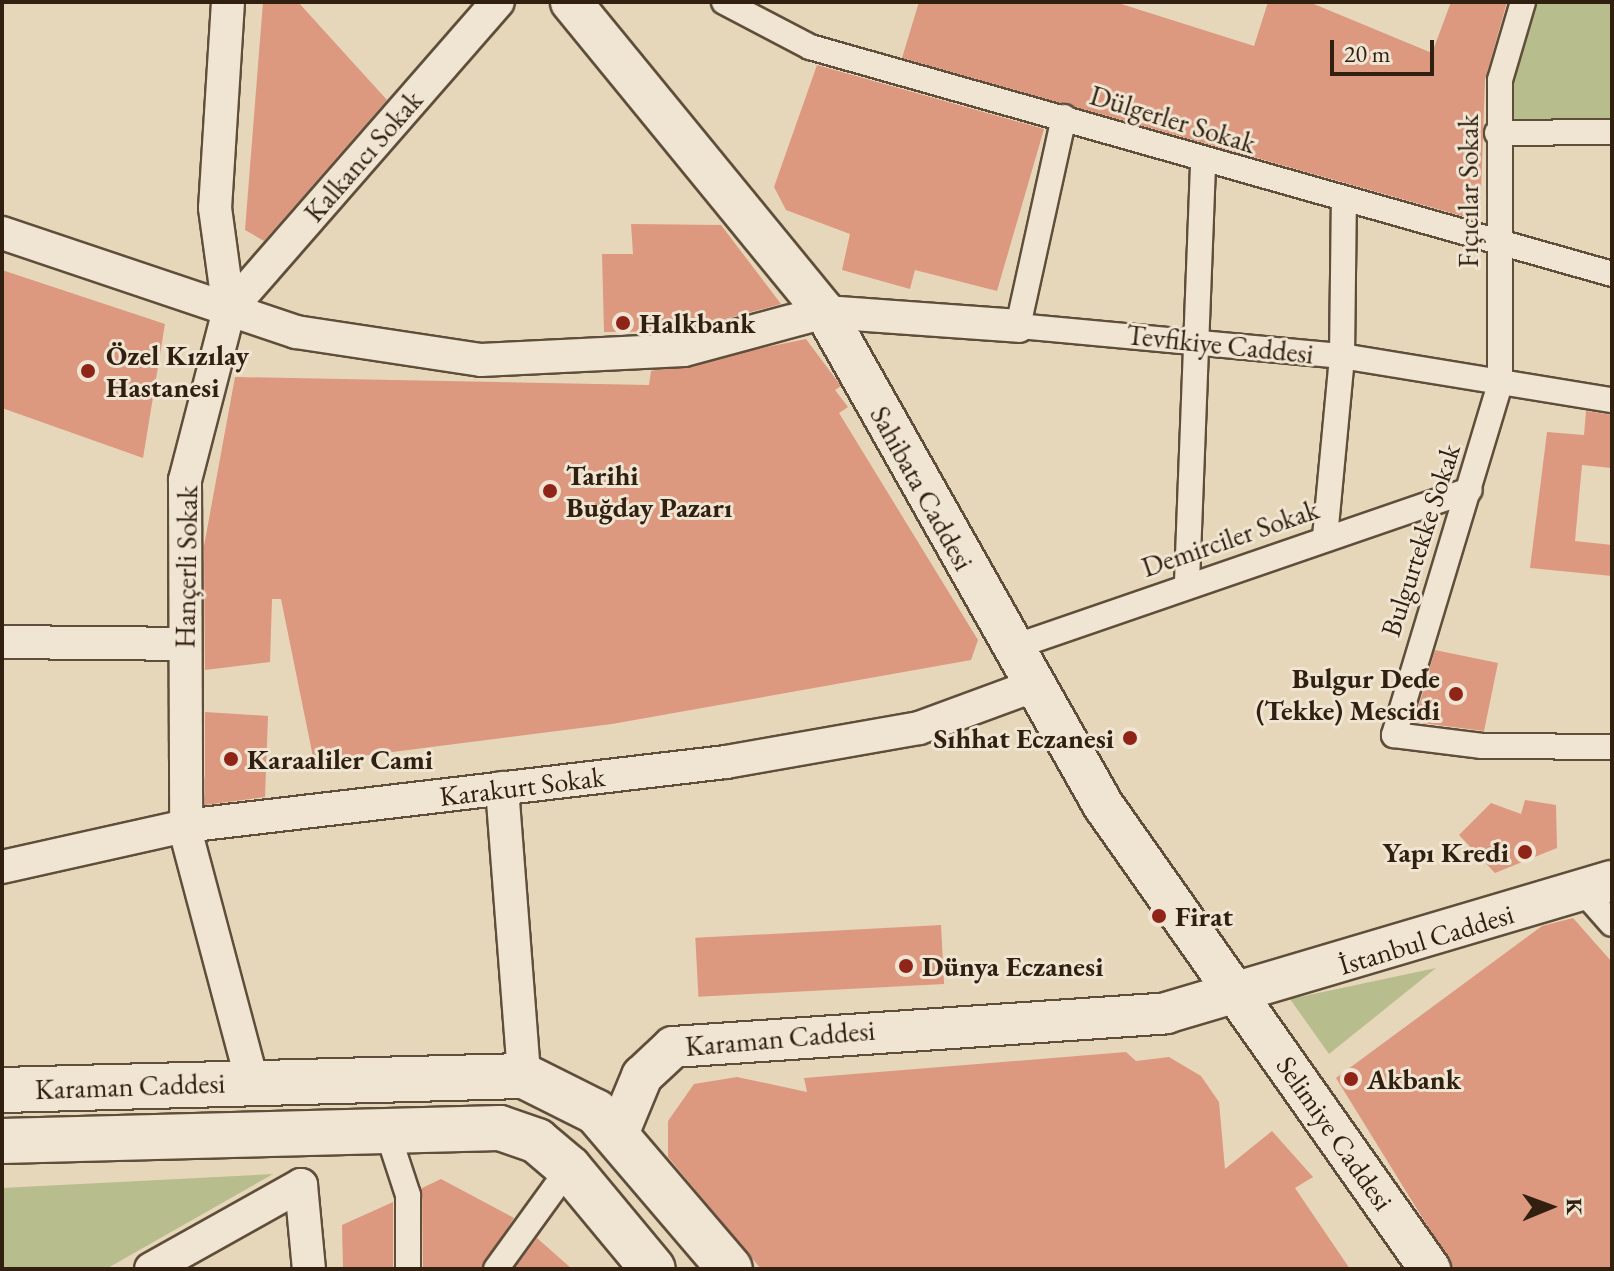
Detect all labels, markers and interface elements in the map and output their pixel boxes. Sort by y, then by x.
scale bar [1334,24,1438,74]
text: 20 m [1344,38,1391,69]
street label: Dülgerler Sokak [1086,78,1260,160]
street label: Kalkancı Sokak [297,83,429,229]
street label: Fıçıcılar Sokak [1451,114,1485,268]
place label: Halkbank [639,306,755,340]
marker: Halkbank [614,314,632,332]
street label: Tevfikiye Caddesi [1125,317,1315,371]
place label: Özel Kızılay Hastanesi [106,338,249,404]
marker: Özel Kızılay Hastanesi [77,360,99,382]
street label: Sahibata Caddesi [863,400,981,576]
street label: Bulgurtekke Sokak [1373,439,1467,641]
place label: Tarihi Buğday Pazarı [566,458,732,524]
marker: Tarihi Buğday Pazarı [541,482,559,500]
street label: Hançerli Sokak [168,485,204,649]
street label: Demirciler Sokak [1137,492,1323,584]
place label: Bulgur Dede (Tekke) Mescidi [1256,661,1440,727]
marker: Bulgur Dede (Tekke) Mescidi [1447,685,1465,703]
place label: Sıhhat Eczanesi [933,721,1114,755]
marker: Sıhhat Eczanesi [1121,729,1139,747]
place label: Karaaliler Cami [247,742,433,776]
marker: Karaaliler Cami [222,750,240,768]
street label: Karakurt Sokak [437,759,607,813]
place label: Yapı Kredi [1383,835,1509,869]
marker: Yapı Kredi [1516,843,1534,861]
street label: İstanbul Caddesi [1335,896,1517,982]
place label: Firat [1175,899,1233,933]
marker: Firat [1150,907,1168,925]
place label: Dünya Eczanesi [922,949,1103,983]
marker: Dünya Eczanesi [897,957,915,975]
street label: Karaman Caddesi [684,1013,876,1063]
street label: Selimiye Caddesi [1269,1049,1401,1217]
place label: Akbank [1367,1062,1461,1096]
street label: Karaman Caddesi [34,1066,226,1106]
marker: Akbank [1342,1070,1360,1088]
north arrow [1510,1167,1590,1247]
text: K [1560,1198,1589,1215]

